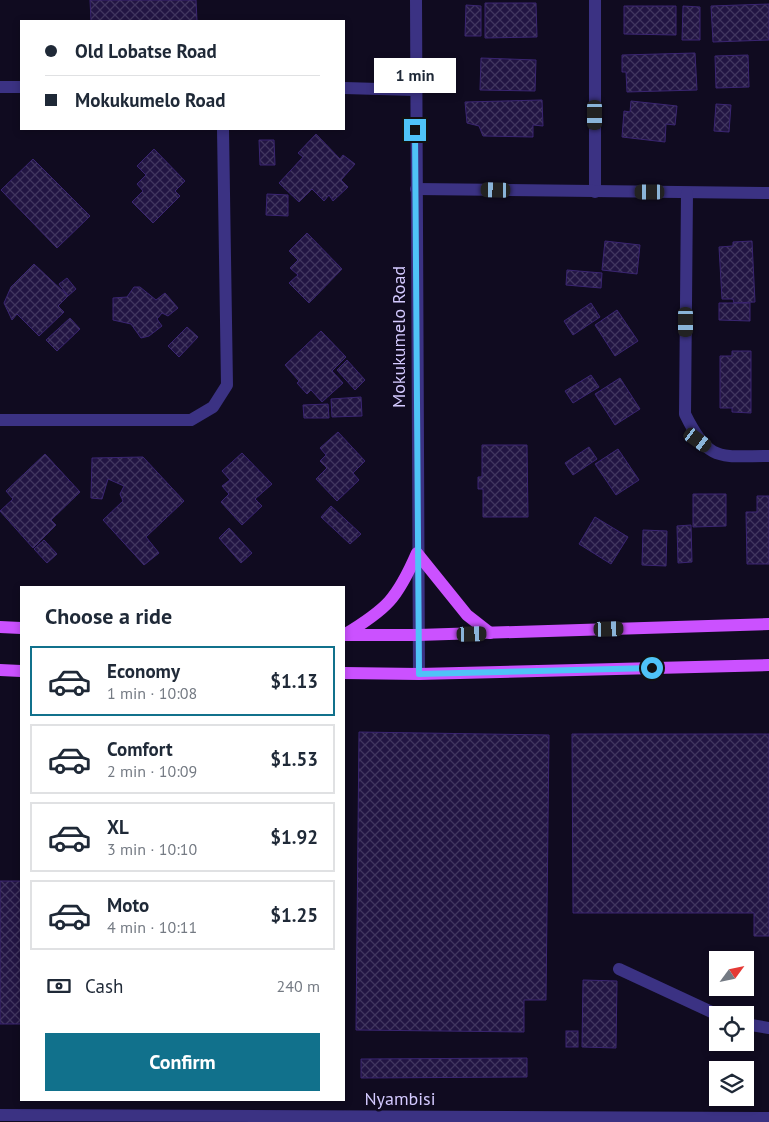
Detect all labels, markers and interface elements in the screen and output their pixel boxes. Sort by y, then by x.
text: Old Lobatse Road [75,39,217,63]
callout: 1 min [374,58,456,92]
text: 1 min [395,65,435,85]
text: Mokukumelo Road [75,88,225,112]
car [587,100,602,130]
route end [404,119,426,141]
car [480,182,511,198]
car [635,185,665,200]
street label: Mokukumelo Road [387,266,410,408]
car [678,307,693,337]
car [681,425,714,455]
text: Choose a ride [45,602,172,630]
car [593,621,624,637]
car [456,626,487,642]
route start [641,657,663,679]
icon: car [47,659,92,704]
text: Economy [107,659,180,683]
text: $1.13 [270,669,318,693]
text: 1 min · 10:08 [107,683,197,703]
icon: car [47,737,92,782]
text: Comfort [107,737,173,761]
text: $1.53 [270,747,318,771]
text: 2 min · 10:09 [107,761,197,781]
icon: car [47,815,92,860]
text: XL [107,815,129,839]
text: $1.92 [270,825,318,849]
text: 3 min · 10:10 [107,839,197,859]
icon: car [47,893,92,938]
text: Moto [107,893,149,917]
text: $1.25 [270,903,318,927]
text: 4 min · 10:11 [107,917,197,937]
north arrow [709,951,754,996]
map controls [709,951,754,1106]
icon: cash [45,972,73,1000]
text: Cash [85,974,123,998]
text: 240 m [277,976,320,996]
button: locate [709,1006,754,1051]
button: Confirm [45,1033,320,1091]
button: layers [709,1061,754,1106]
street label: Nyambisi [365,1087,436,1110]

